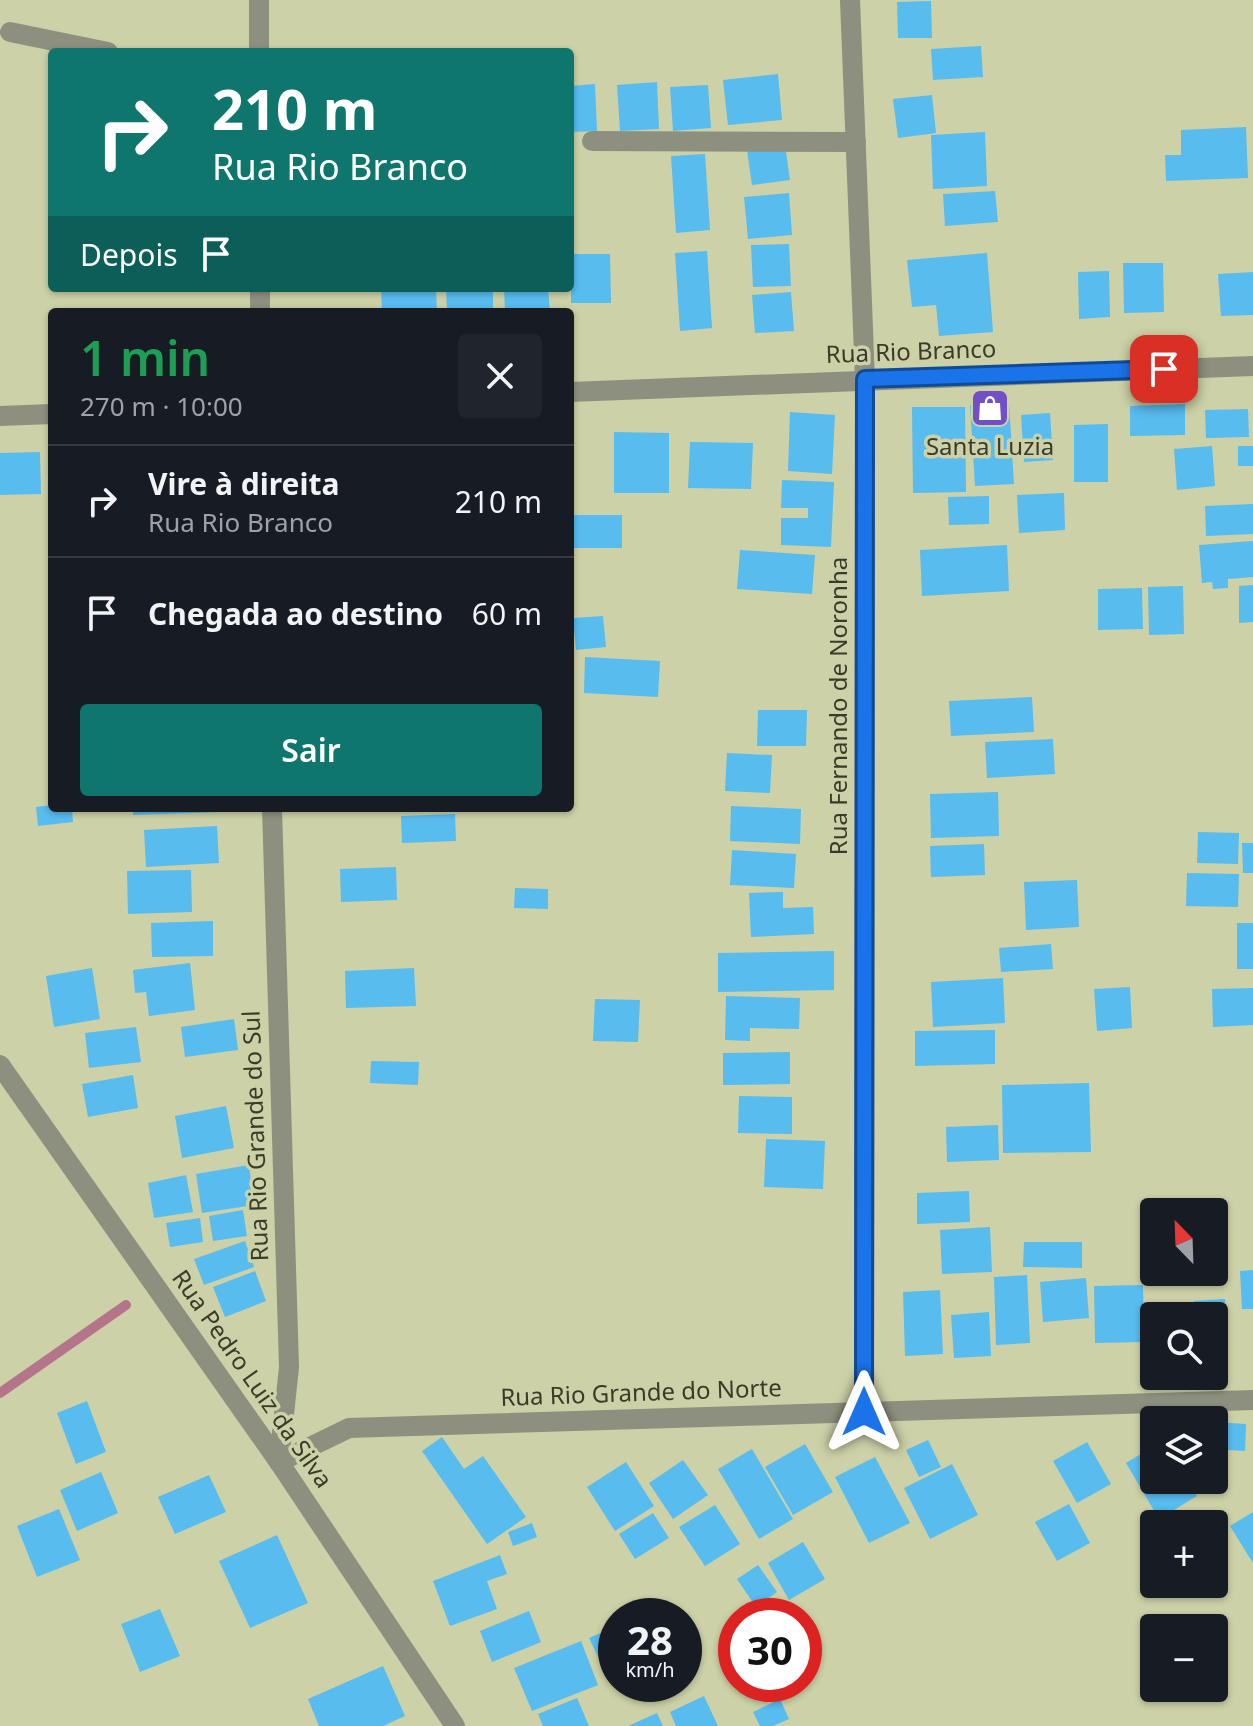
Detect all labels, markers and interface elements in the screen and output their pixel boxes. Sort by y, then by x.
text: 210 m [212,70,377,146]
icon: right [80,80,184,184]
text: Rua Rio Branco [212,142,468,191]
icon: arrive [194,232,238,276]
text: Depois [80,234,178,275]
text: 1 min [80,325,210,390]
street label: Rua Rio Branco [825,331,997,370]
button: close [458,334,542,418]
pin [1130,335,1198,403]
icon: arrive [1142,347,1186,391]
shop icon: Santa Luzia [969,387,1011,429]
text: 270 m · 10:00 [80,388,243,424]
place label: Santa Luzia [926,429,1054,462]
text: Vire à direita [148,463,339,504]
icon: right [80,479,124,523]
text: 210 m [455,481,542,522]
text: Rua Rio Branco [148,504,333,540]
street label: Rua Fernando de Noronha [821,557,854,855]
icon: arrive [80,591,124,635]
text: Chegada ao destino [148,593,443,634]
text: 60 m [472,593,542,634]
button: Sair [80,704,542,796]
street label: Rua Rio Grande do Sul [234,1010,275,1262]
north arrow [1140,1198,1228,1286]
map controls [1140,1198,1228,1702]
street label: Rua Pedro Luiz da Silva [165,1262,341,1494]
button: search [1140,1302,1228,1390]
street label: Rua Rio Grande do Norte [500,1370,782,1413]
position arrow [822,1370,906,1454]
button: layers [1140,1406,1228,1494]
button: + [1140,1510,1228,1598]
speed limit sign: 30 [718,1598,822,1702]
text: 28 [627,1612,673,1667]
button: − [1140,1614,1228,1702]
text: km/h [625,1656,675,1683]

